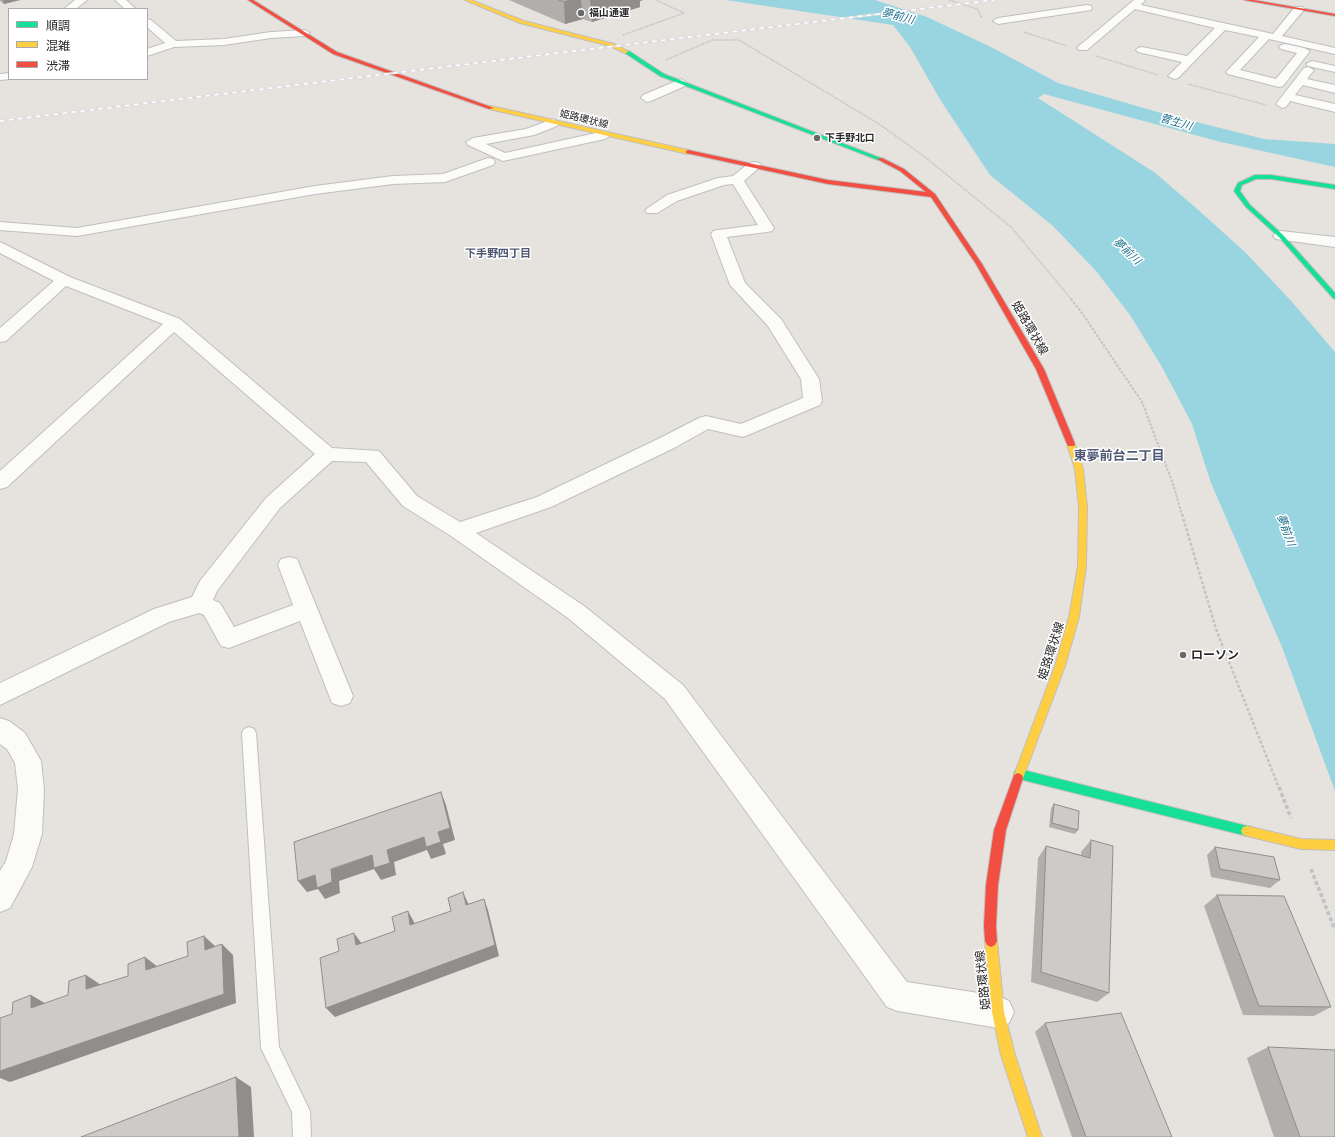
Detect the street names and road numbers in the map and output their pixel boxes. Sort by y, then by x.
street label: 姫路環状線 [558,107,610,131]
street label: 姫路環状線 [1009,298,1051,358]
street label: 姫路環状線 [1035,620,1067,682]
street label: 姫路環状線 [973,949,993,1011]

